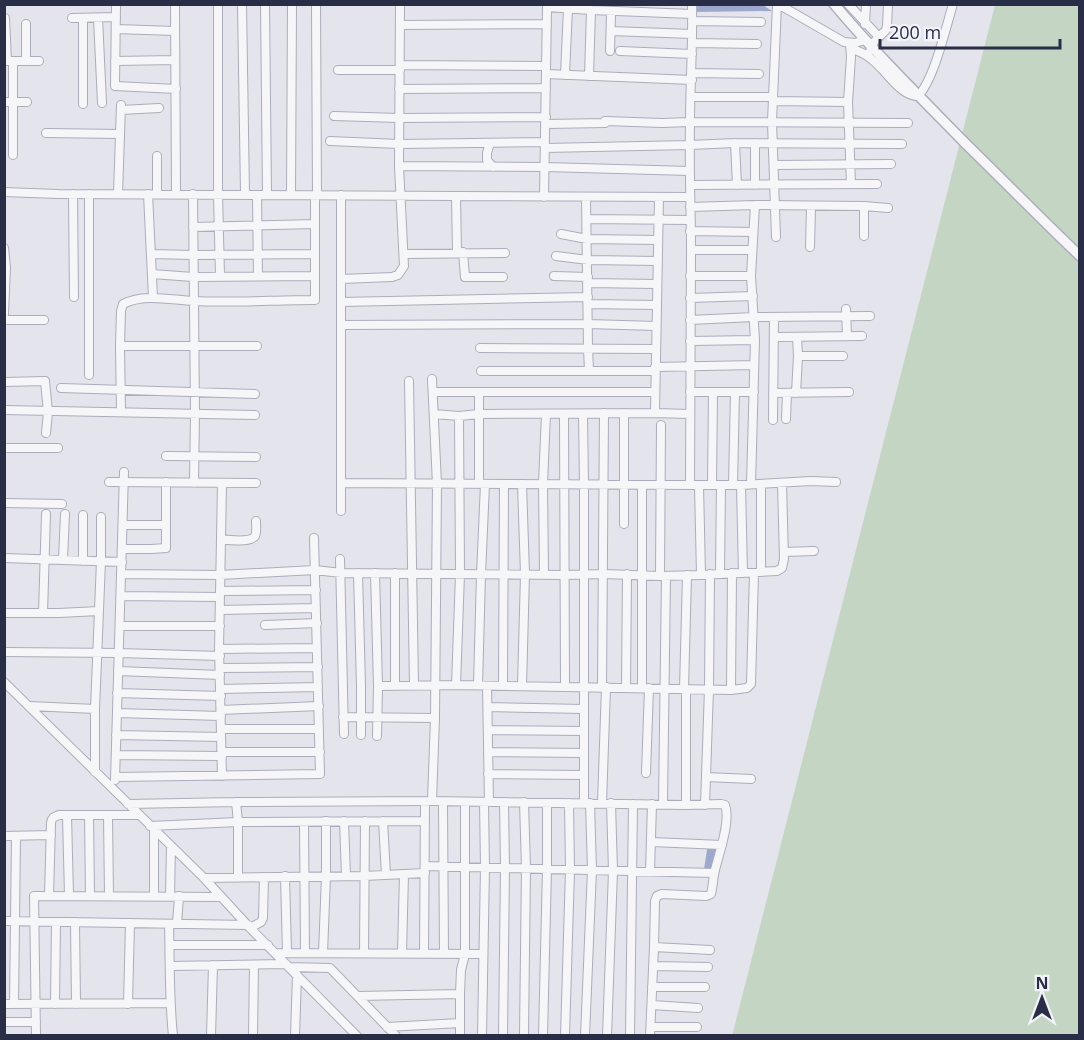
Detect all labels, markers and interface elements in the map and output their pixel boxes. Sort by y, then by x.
scale bar [880,12,1060,50]
text: 200 m [889,20,941,44]
north arrow [1012,968,1072,1028]
text: N [1035,972,1049,994]

